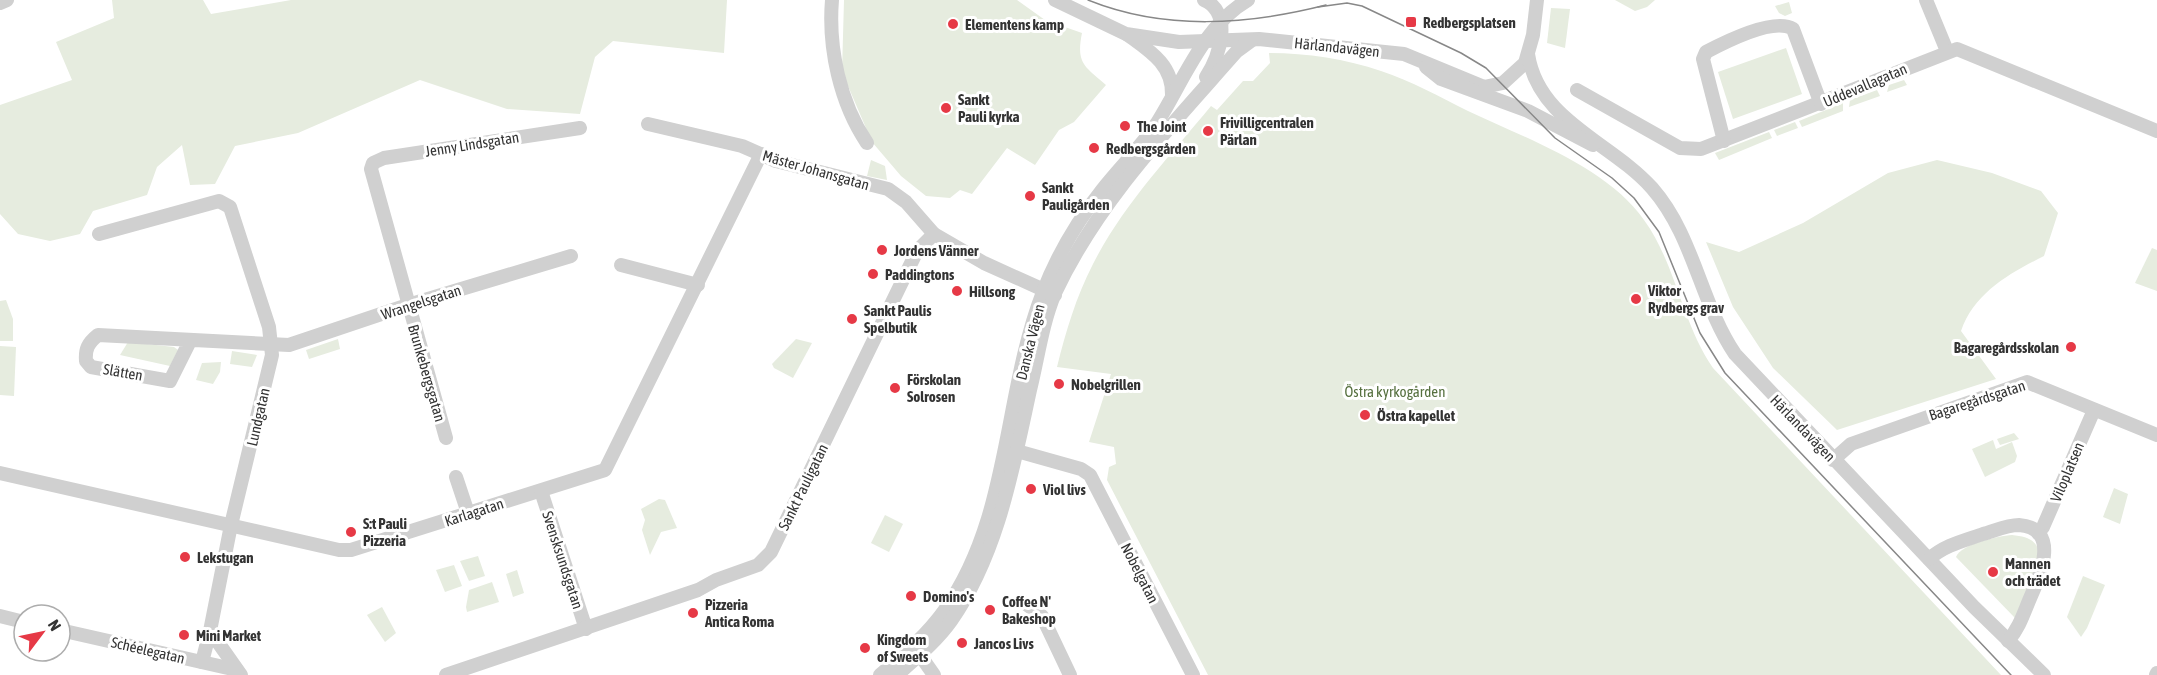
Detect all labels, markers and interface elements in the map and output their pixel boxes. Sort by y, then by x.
place label: Redbergsplatsen [1423,14,1516,31]
marker: Redbergsplatsen [1404,15,1418,29]
place label: Elementens kamp [965,16,1064,33]
marker: Elementens kamp [946,17,960,31]
street label: Härlandavägen [1294,34,1380,60]
street label: Uddevallagatan [1821,60,1909,110]
place label: Sankt Pauli kyrka [958,91,1020,125]
marker: Sankt Pauli kyrka [939,101,953,115]
place label: Frivilligcentralen Pärlan [1220,114,1314,148]
place label: The Joint [1137,118,1187,135]
marker: The Joint [1118,119,1132,133]
marker: Frivilligcentralen Pärlan [1201,124,1215,138]
street label: Jenny Lindsgatan [424,128,520,160]
place label: Redbergsgården [1106,140,1196,157]
marker: Redbergsgården [1087,141,1101,155]
street label: Mäster Johansgatan [761,147,871,193]
place label: Sankt Pauligården [1042,179,1109,213]
marker: Sankt Pauligården [1023,189,1037,203]
place label: Jordens Vänner [893,242,979,259]
marker: Jordens Vänner [875,243,889,257]
place label: Paddingtons [885,266,955,283]
marker: Paddingtons [866,267,880,281]
street label: Wrangelsgatan [379,281,463,323]
place label: Viktor Rydbergs grav [1647,282,1725,316]
place label: Hillsong [969,283,1016,300]
marker: Hillsong [950,284,964,298]
marker: Viktor Rydbergs grav [1629,292,1643,306]
place label: Sankt Paulis Spelbutik [864,302,932,336]
street label: Danska Vägen [1012,302,1048,382]
marker: Sankt Paulis Spelbutik [845,312,859,326]
street label: Brunkebergsgatan [405,322,449,424]
place label: Bagaregårdsskolan [1954,339,2059,356]
marker: Bagaregårdsskolan [2064,340,2078,354]
street label: Slätten [102,360,144,384]
place label: Förskolan Solrosen [907,371,961,405]
place label: Nobelgrillen [1071,376,1141,393]
street label: Bagaregårdsgatan [1927,376,2027,424]
marker: Nobelgrillen [1052,377,1066,391]
marker: Förskolan Solrosen [888,381,902,395]
park label: Östra kyrkogården [1345,383,1445,400]
street label: Lundgatan [243,386,273,448]
street label: Härlandavägen [1767,391,1839,465]
place label: Östra kapellet [1377,407,1456,424]
marker: Östra kapellet [1358,408,1372,422]
street label: Viloplatsen [2047,439,2087,505]
street label: Sankt Pauligatan [775,441,831,533]
place label: Viol livs [1042,481,1086,498]
marker: Viol livs [1024,482,1038,496]
street label: Karlagatan [442,494,506,530]
street label: Svensksundsgatan [539,509,587,611]
place label: S:t Pauli Pizzeria [363,515,407,549]
marker: S:t Pauli Pizzeria [344,525,358,539]
street label: Nobelgatan [1118,540,1162,606]
place label: Lekstugan [197,549,253,566]
marker: Lekstugan [178,550,192,564]
place label: Mannen och trädet [2005,555,2061,589]
marker: Mannen och trädet [1986,565,2000,579]
place label: Domino's [923,588,975,605]
marker: Domino's [904,589,918,603]
place label: Coffee N' Bakeshop [1002,593,1056,627]
place label: Pizzeria Antica Roma [704,596,774,630]
north arrow [12,603,72,663]
marker: Coffee N' Bakeshop [983,603,997,617]
marker: Pizzeria Antica Roma [686,606,700,620]
text: N [45,616,65,634]
place label: Mini Market [196,627,262,644]
marker: Mini Market [177,628,191,642]
place label: Kingdom of Sweets [877,631,929,665]
street label: Schéelegatan [110,633,186,667]
place label: Jancos Livs [973,635,1034,652]
marker: Jancos Livs [955,636,969,650]
marker: Kingdom of Sweets [858,641,872,655]

